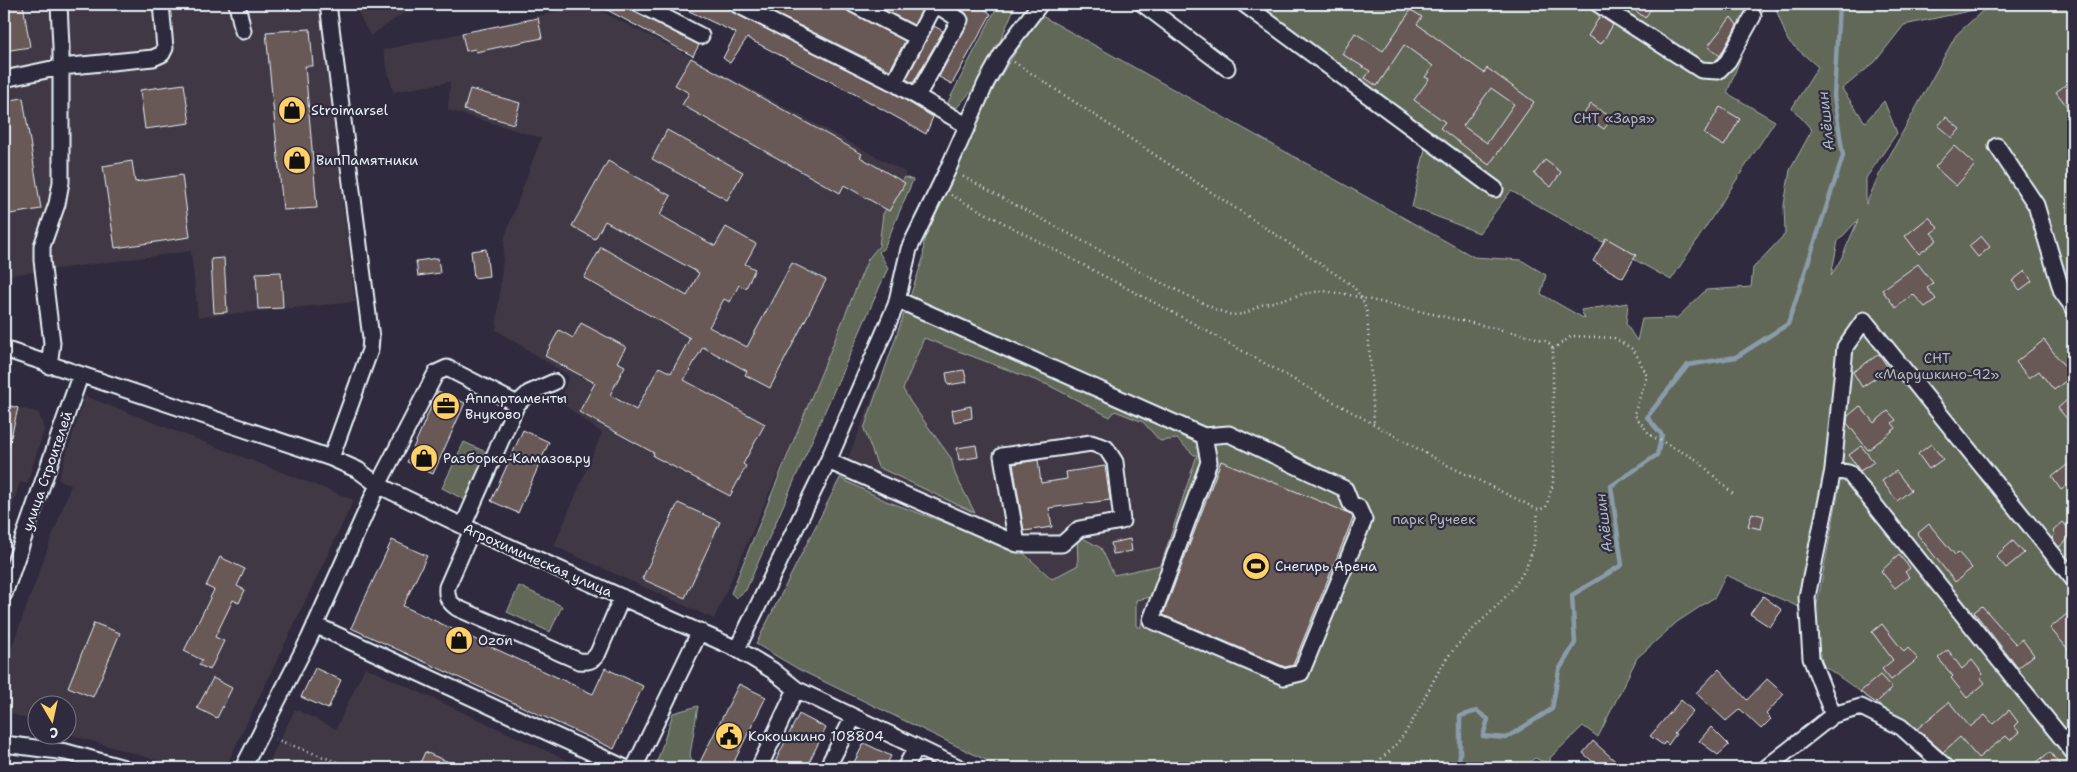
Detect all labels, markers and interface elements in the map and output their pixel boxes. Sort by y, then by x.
water label: Алёшин [1813,90,1839,152]
shop icon: Stroimarsel [277,95,307,125]
place label: Stroimarsel [311,101,389,119]
park label: СНТ «Заря» [1573,109,1655,127]
shop icon: ВипПамятники [282,145,312,175]
place label: ВипПамятники [316,151,418,169]
park label: СНТ «Марушкино-92» [1875,349,2000,383]
place label: Аппартаменты Внуково [465,389,567,423]
office icon: Аппартаменты Внуково [431,391,461,421]
street label: улица Строителей [18,409,76,533]
shop icon: Разборка-Камазов.ру [409,443,439,473]
place label: Разборка-Камазов.ру [443,449,591,467]
water label: Алёшин [1590,492,1618,554]
park label: парк Ручеек [1392,510,1476,528]
street label: Агрохимическая улица [461,519,616,601]
sports icon: Снегирь Арена [1241,551,1271,581]
place label: Снегирь Арена [1275,557,1377,575]
shop icon: Ozon [444,625,474,655]
place label: Ozon [478,631,513,649]
north arrow [28,694,78,744]
public building icon: Кокошкино 108804 [714,721,744,751]
text: С [48,723,60,742]
place label: Кокошкино 108804 [748,727,884,745]

